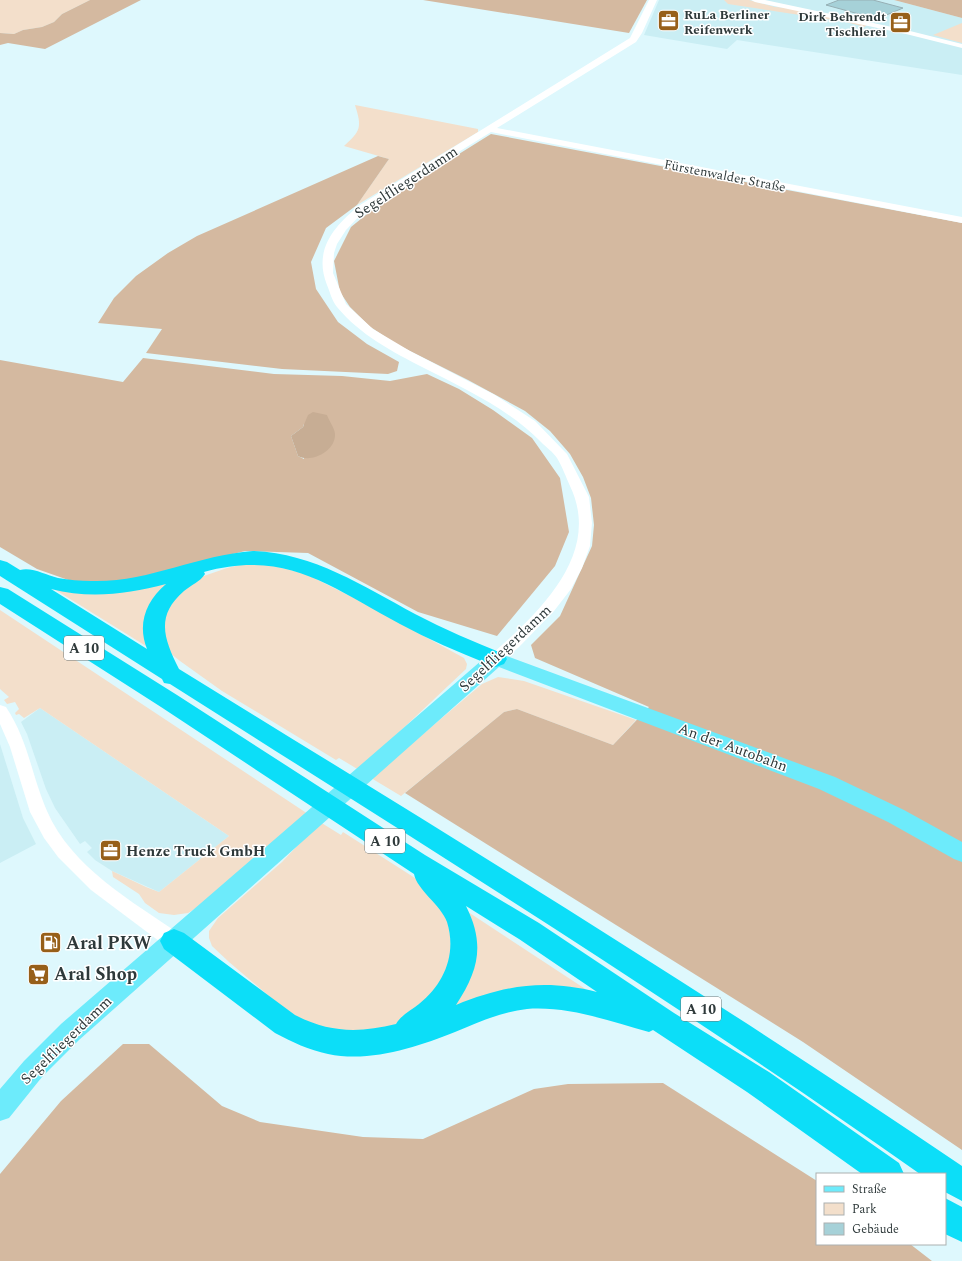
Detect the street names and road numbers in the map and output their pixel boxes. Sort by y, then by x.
street label: Segelfliegerdamm [350,140,463,225]
street label: Fürstenwalder Straße [662,154,787,198]
street label: Segelfliegerdamm [454,599,557,698]
road number: A 10 [64,636,104,660]
street label: An der Autobahn [675,717,791,778]
road number: A 10 [365,829,405,853]
street label: Segelfliegerdamm [15,991,117,1090]
road number: A 10 [681,997,721,1021]

